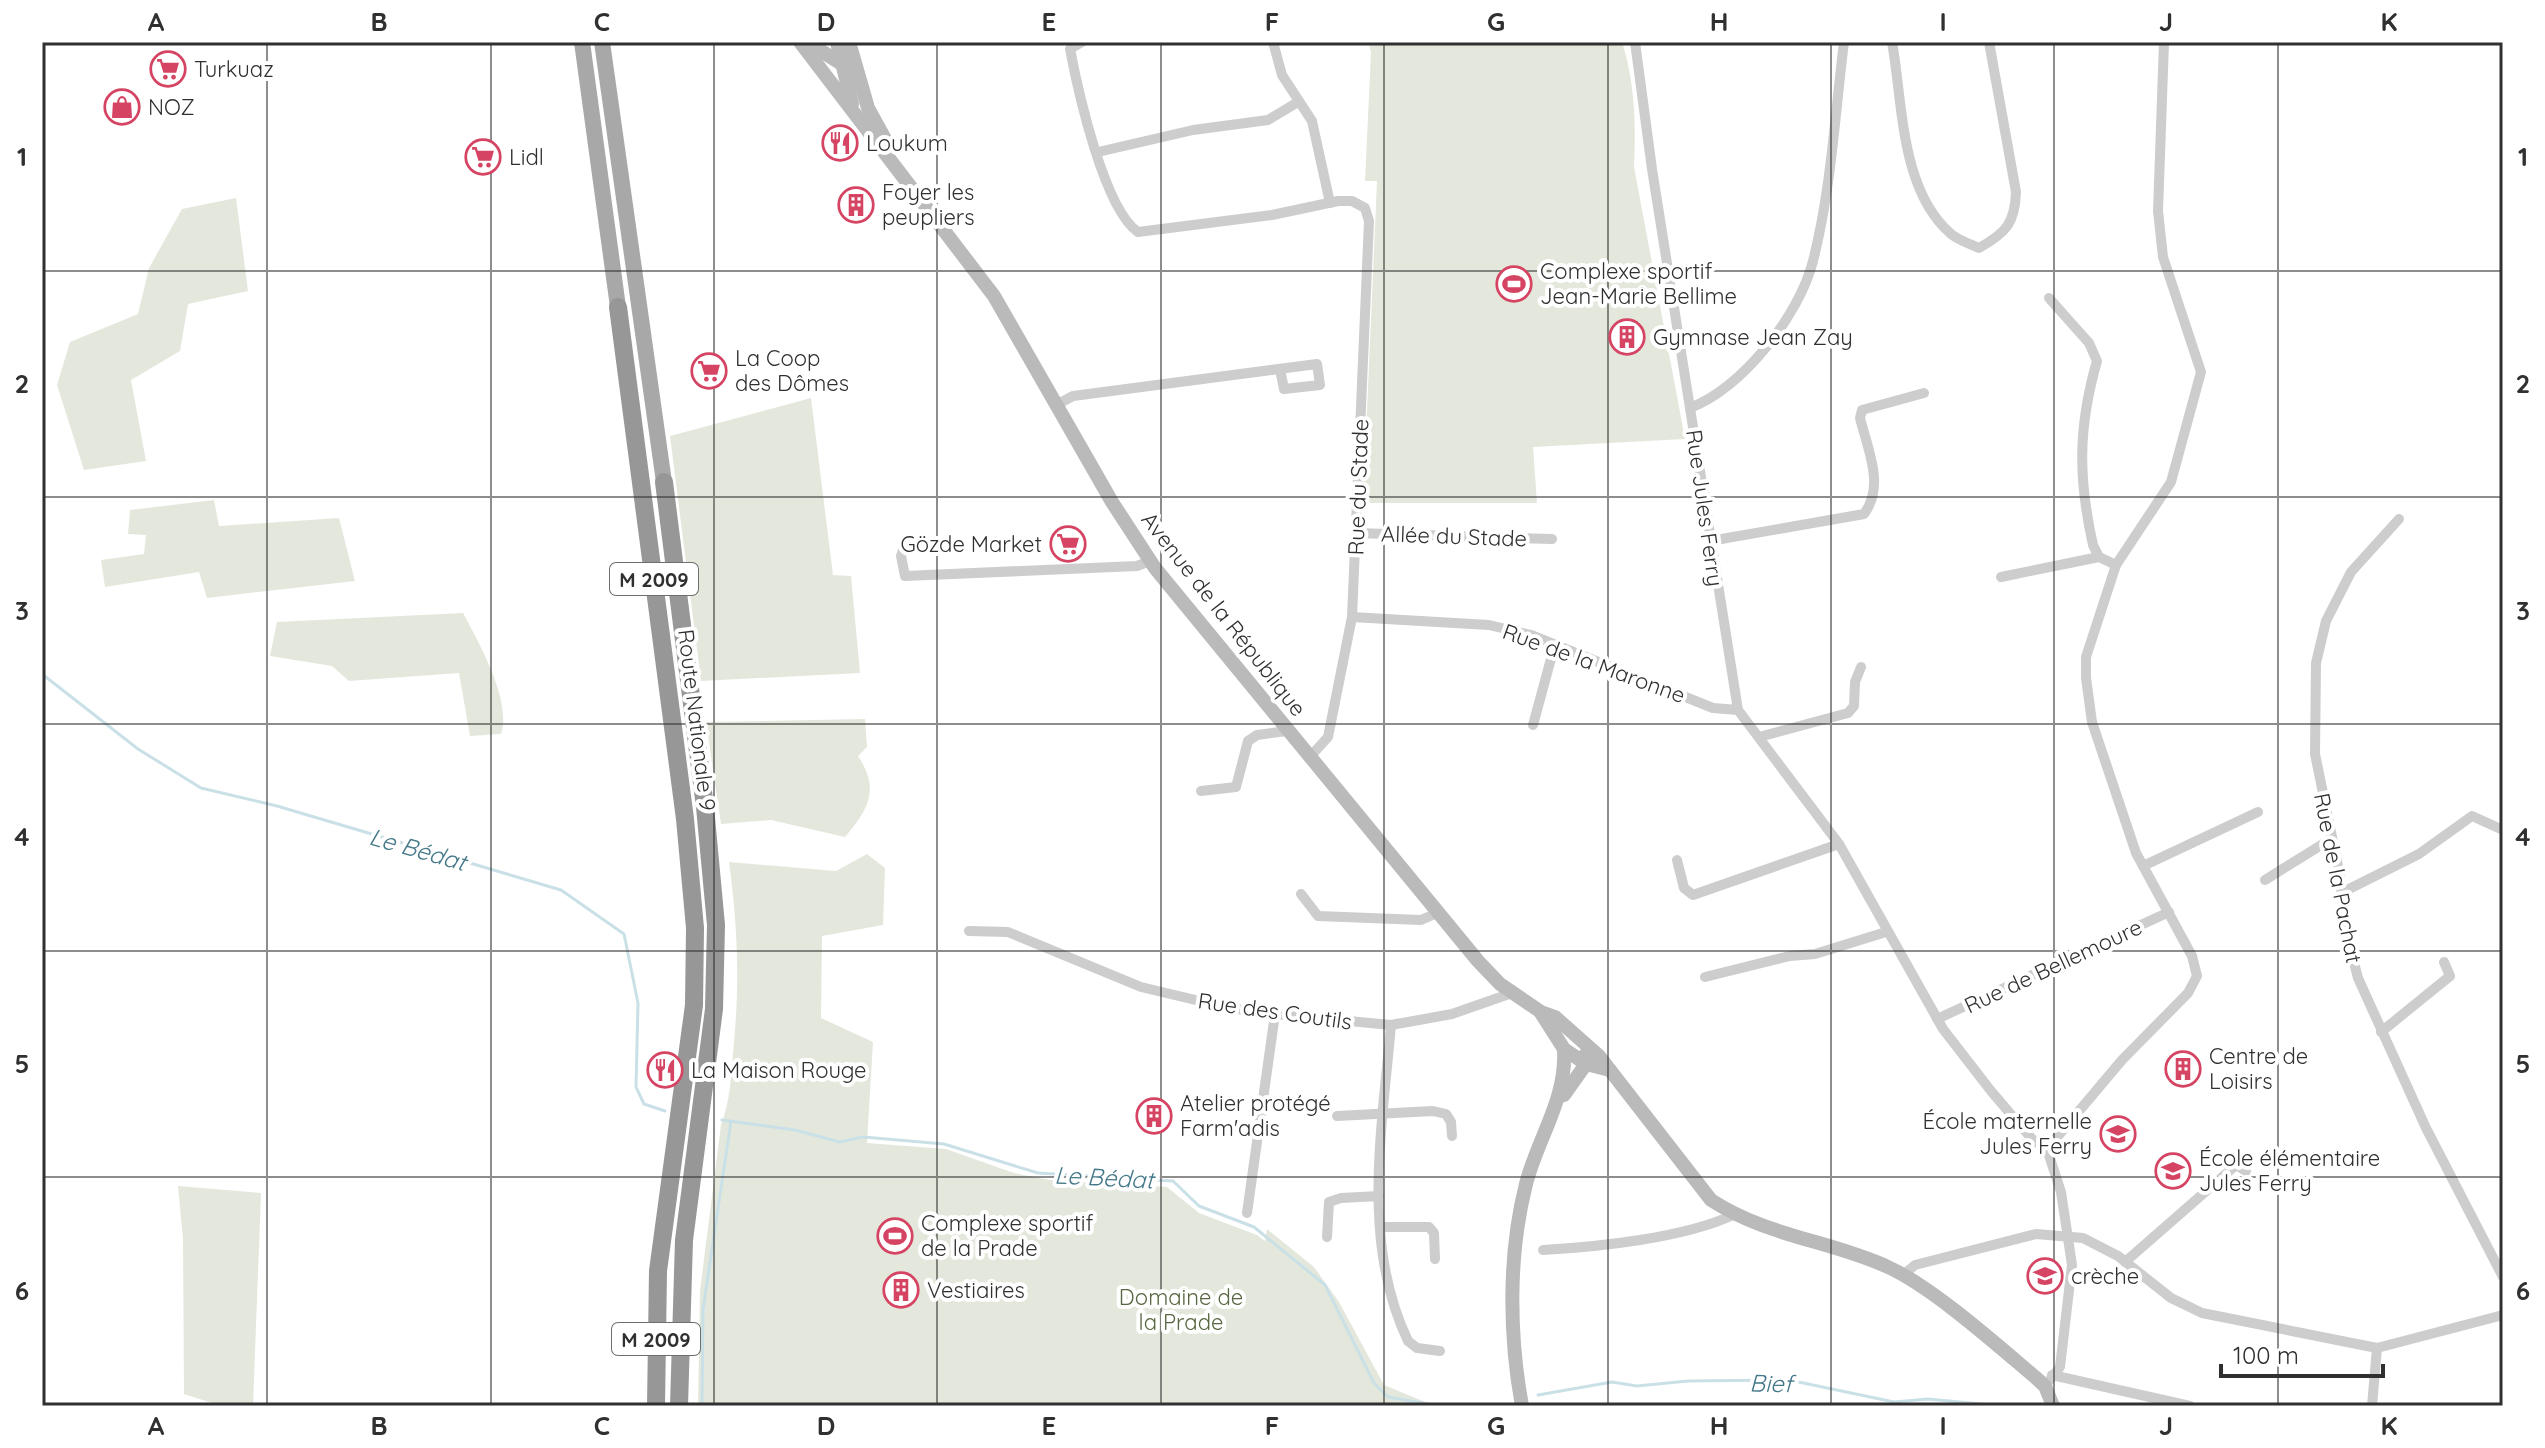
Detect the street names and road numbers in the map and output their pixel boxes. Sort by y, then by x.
street label: Rue du Stade [1342,418,1374,556]
street label: Rue Jules Ferry [1680,428,1730,588]
street label: Avenue de la République [1135,506,1313,722]
street label: Allée du Stade [1380,519,1528,553]
road number: M 2009 [610,563,698,595]
street label: Rue de la Maronne [1499,617,1689,709]
street label: Route Nationale 9 [672,628,722,812]
street label: Rue de la Pachat [2308,791,2368,965]
street label: Rue de Bellemoure [1960,913,2146,1019]
street label: Rue des Coutils [1196,986,1354,1036]
road number: M 2009 [612,1323,700,1355]

